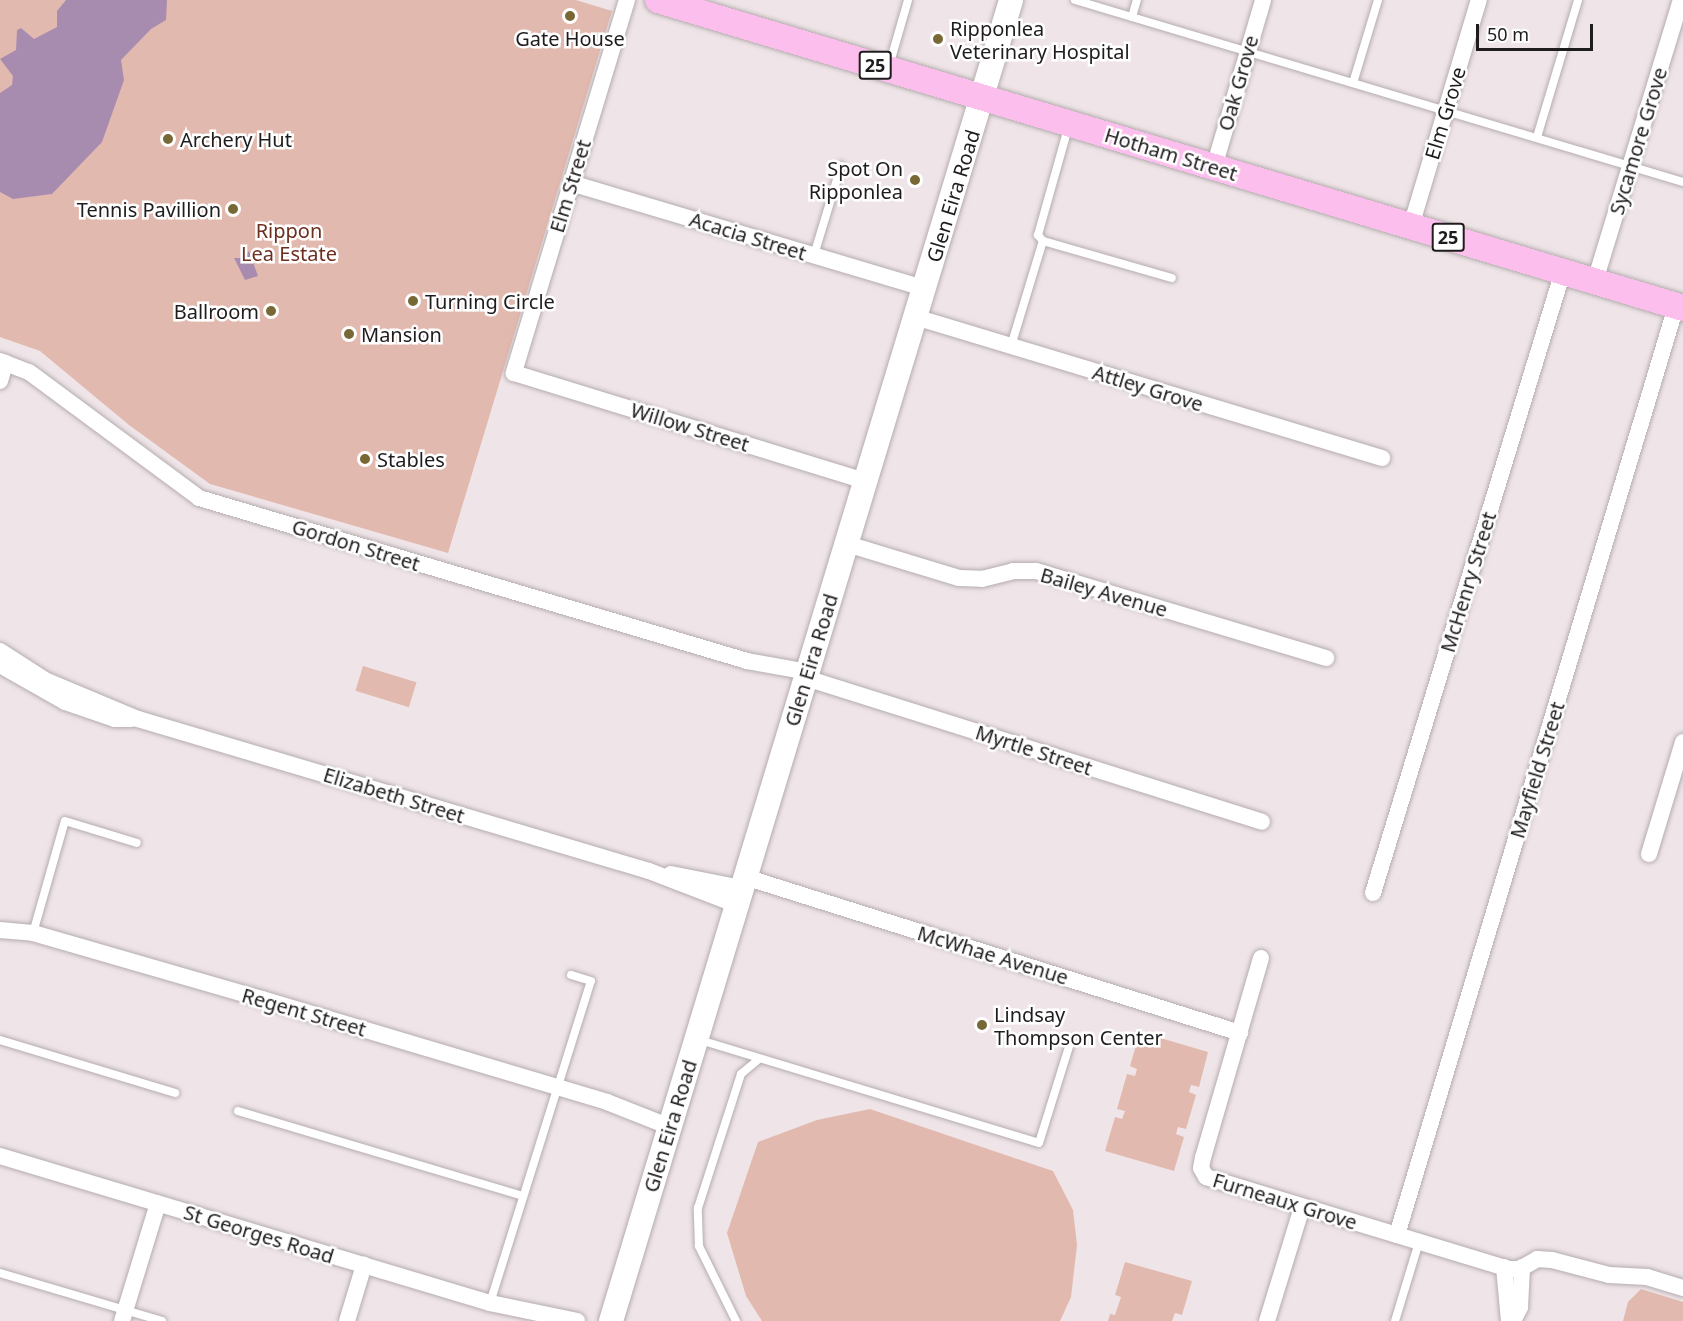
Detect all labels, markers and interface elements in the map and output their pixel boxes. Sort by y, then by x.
marker: Gate House [563,9,577,23]
scale bar [1479,12,1596,50]
place label: Ripponlea Veterinary Hospital [950,16,1130,63]
text: 50 m [1487,22,1529,46]
place label: Gate House [515,26,625,50]
marker: Ripponlea Veterinary Hospital [931,32,945,46]
street label: Oak Grove [1213,32,1263,134]
road number: 25 [858,50,892,80]
street label: Elm Grove [1420,64,1470,162]
street label: Sycamore Grove [1604,64,1672,218]
street label: Hotham Street [1102,122,1240,186]
place label: Archery Hut [180,127,292,151]
street label: Glen Eira Road [921,127,985,265]
marker: Archery Hut [161,132,175,146]
street label: Elm Street [544,137,596,235]
place label: Spot On Ripponlea [809,156,903,203]
marker: Spot On Ripponlea [908,173,922,187]
place label: Tennis Pavillion [77,197,221,221]
marker: Tennis Pavillion [226,202,240,216]
street label: Acacia Street [687,207,809,265]
park label: Rippon Lea Estate [241,219,337,266]
road number: 25 [1432,222,1464,252]
place label: Turning Circle [425,289,555,313]
marker: Turning Circle [406,294,420,308]
place label: Ballroom [174,299,259,323]
marker: Ballroom [264,304,278,318]
place label: Mansion [361,322,442,346]
marker: Mansion [342,327,356,341]
street label: Attley Grove [1090,360,1206,416]
street label: Willow Street [628,398,752,456]
place label: Stables [377,447,445,471]
marker: Stables [358,452,372,466]
street label: McHenry Street [1435,509,1501,655]
street label: Gordon Street [289,514,423,576]
street label: Bailey Avenue [1038,562,1170,622]
street label: Glen Eira Road [779,591,843,729]
street label: Mayfield Street [1505,699,1569,841]
street label: Myrtle Street [973,720,1095,780]
street label: Elizabeth Street [321,762,467,828]
street label: McWhae Avenue [915,921,1071,989]
street label: Regent Street [239,983,369,1041]
place label: Lindsay Thompson Center [994,1002,1163,1049]
marker: Lindsay Thompson Center [975,1018,989,1032]
street label: Glen Eira Road [638,1057,702,1195]
street label: Furneaux Grove [1210,1168,1360,1234]
street label: St Georges Road [181,1200,337,1268]

